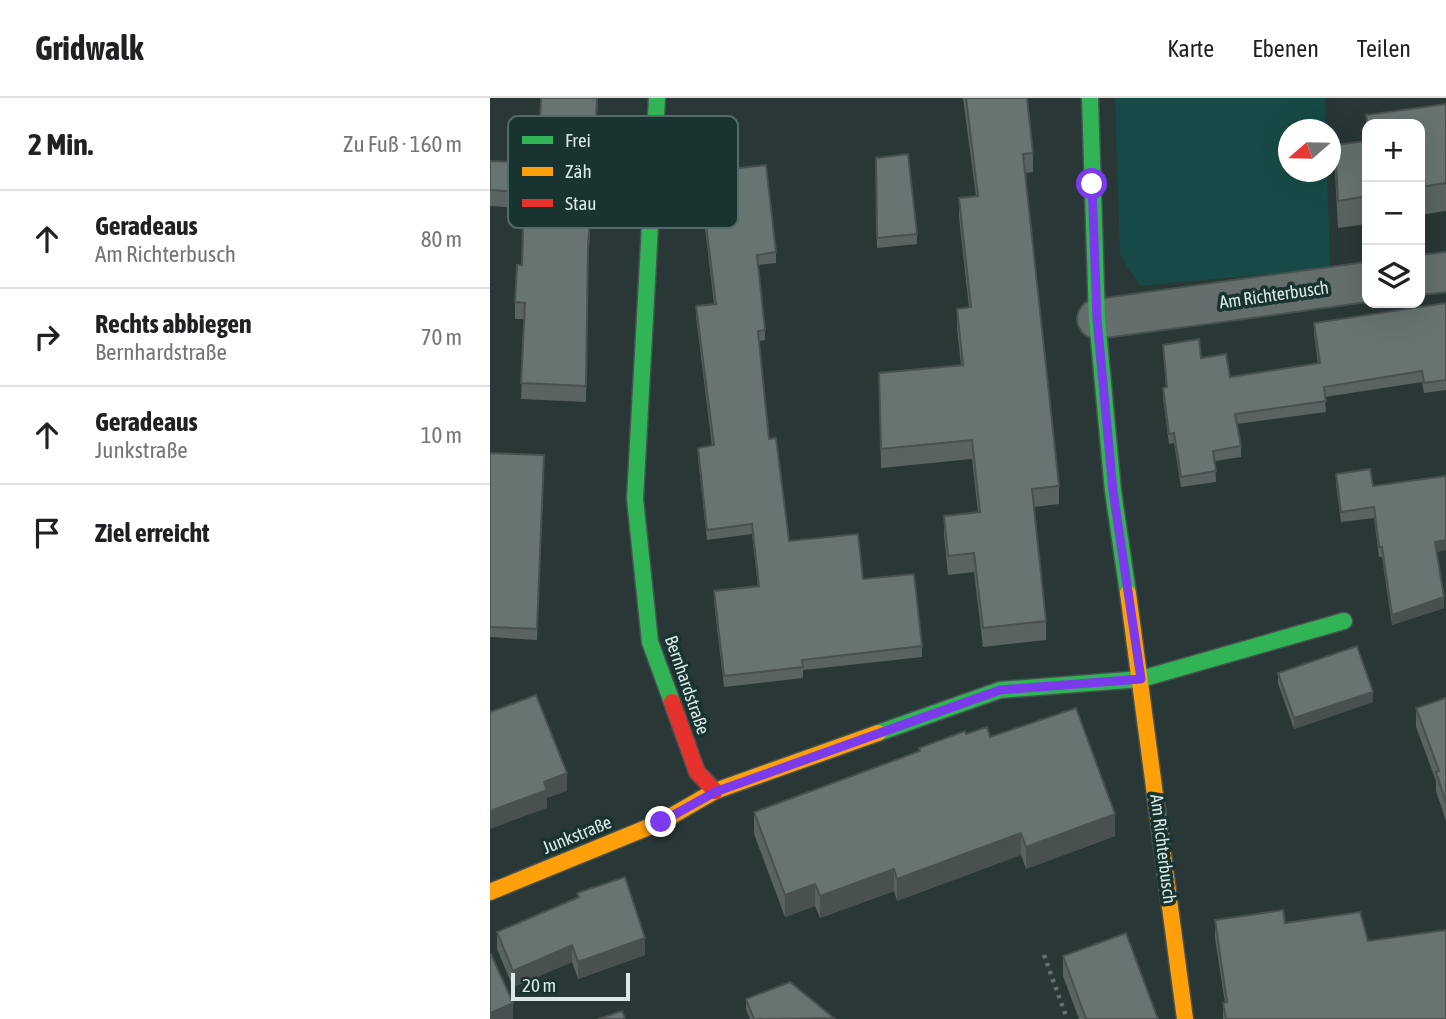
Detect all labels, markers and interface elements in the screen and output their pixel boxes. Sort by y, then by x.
text: Gridwalk [35,29,143,67]
text: Karte [1167,35,1214,62]
text: Ebenen [1252,35,1319,62]
text: Teilen [1357,35,1411,62]
legend [508,116,738,228]
north arrow [1278,119,1341,182]
map controls [1362,119,1425,308]
button: + [1362,119,1425,182]
text: 2 Min. [28,127,93,161]
text: Frei [565,129,591,151]
text: Zu Fuß · 160 m [343,131,462,157]
text: Zäh [565,160,592,182]
route start [1076,168,1107,199]
button: − [1362,182,1425,245]
text: Stau [565,192,596,214]
text: Geradeaus [95,211,198,241]
icon: ahead [28,220,66,258]
text: 80 m [421,226,462,252]
text: Am Richterbusch [95,241,236,267]
button: layers [1362,245,1425,308]
street label: Am Richterbusch [1218,276,1330,313]
text: Rechts abbiegen [95,309,252,339]
icon: right [28,318,66,356]
text: 70 m [421,324,462,350]
text: Bernhardstraße [95,339,227,365]
text: Geradeaus [95,407,198,437]
icon: ahead [28,416,66,454]
text: 10 m [421,422,462,448]
text: Junkstraße [95,437,188,463]
icon: arrive [28,514,66,552]
text: Ziel erreicht [95,518,210,548]
street label: Bernhardstraße [661,633,714,737]
street label: Am Richterbusch [1146,793,1181,905]
route end [645,806,676,837]
street label: Junkstraße [539,811,614,858]
scale bar [511,970,630,1002]
text: 20 m [522,974,556,996]

